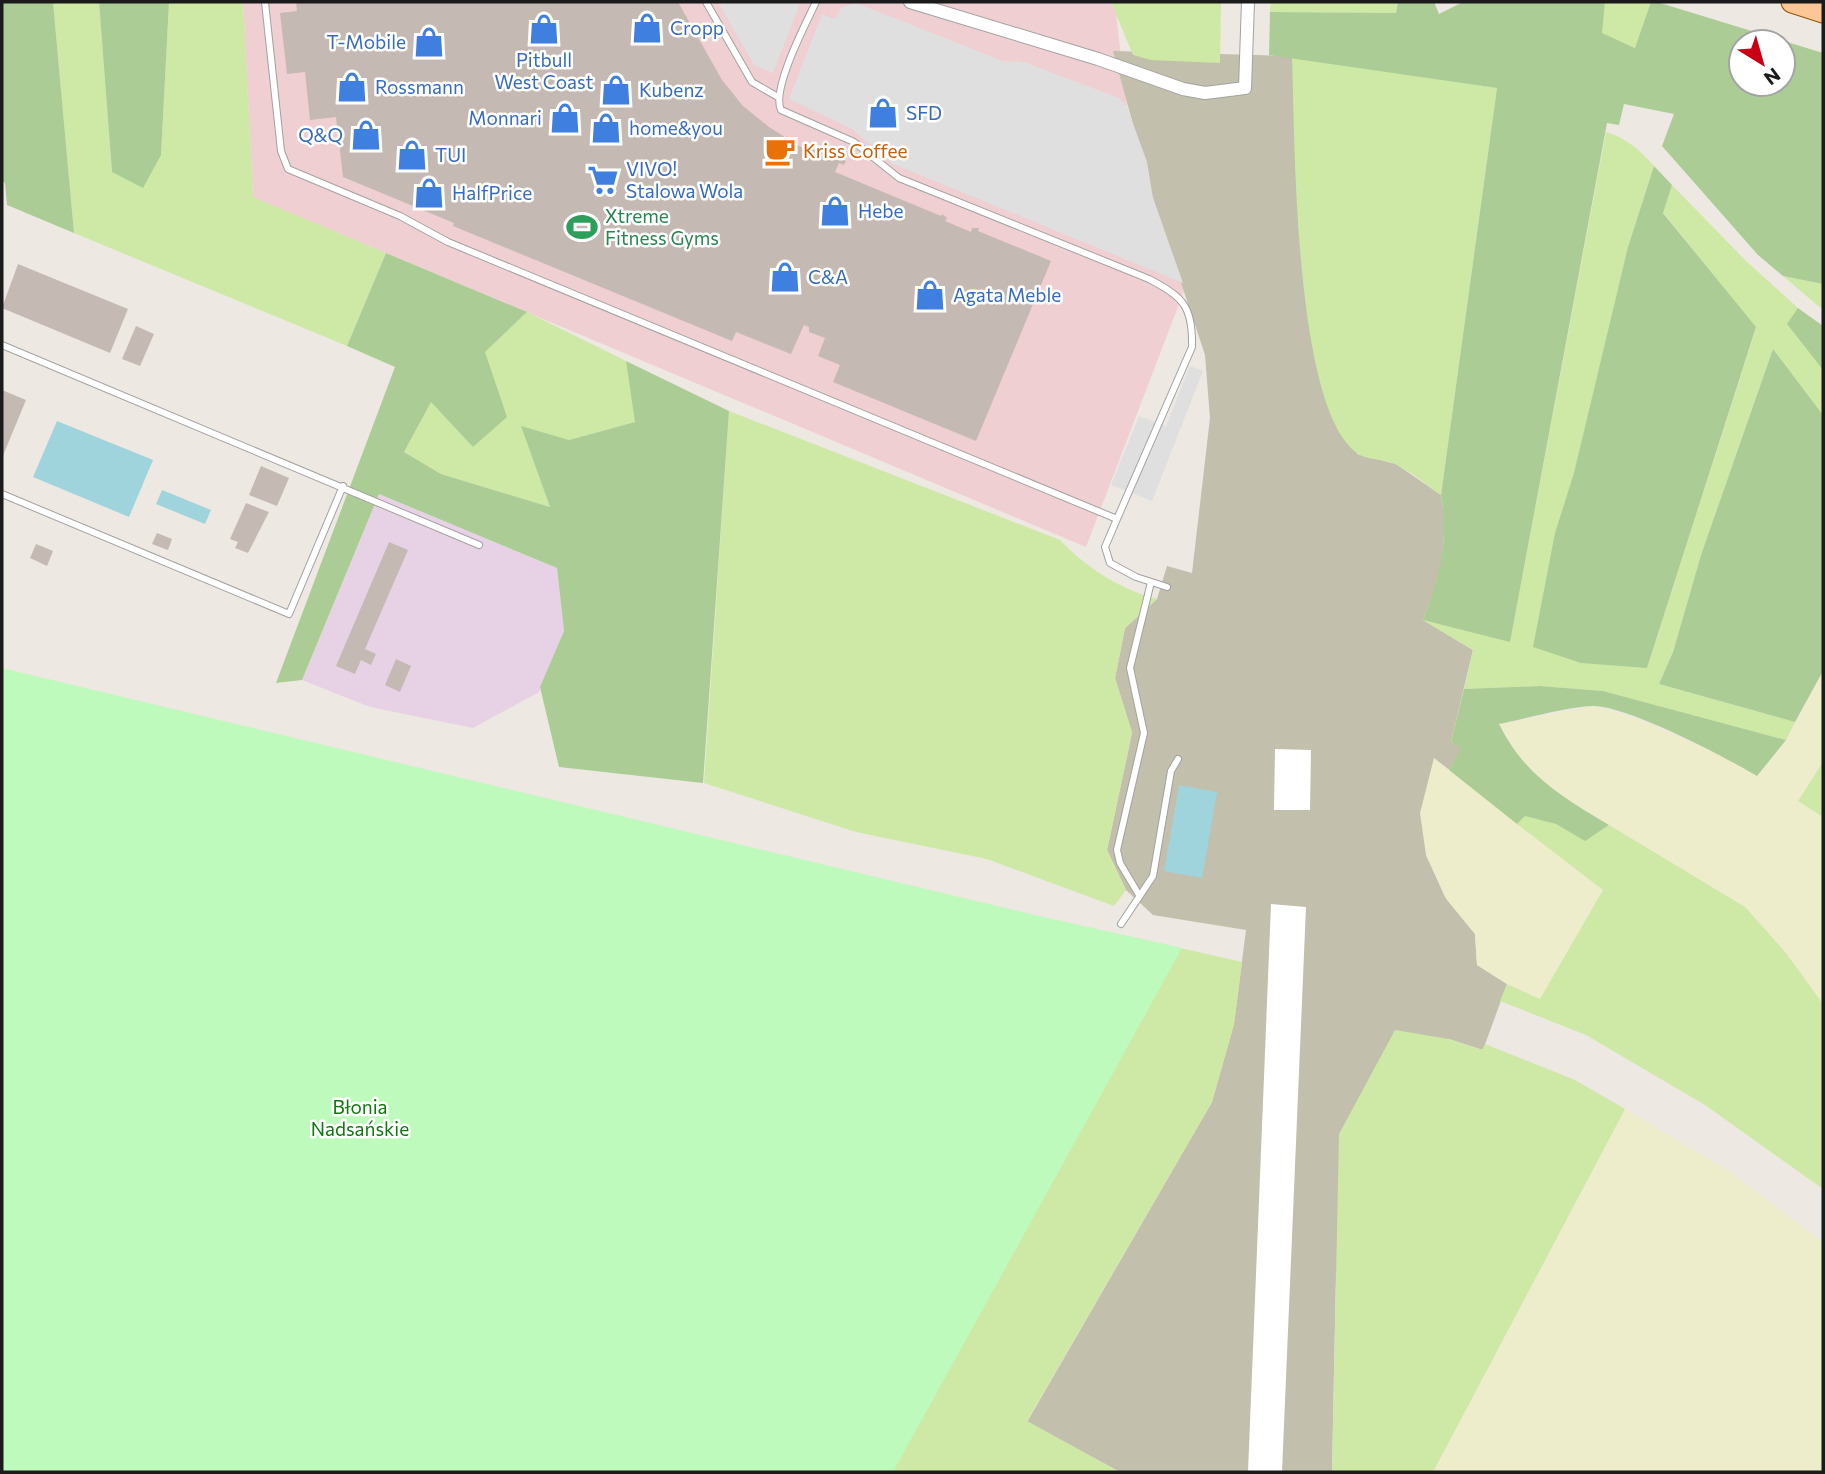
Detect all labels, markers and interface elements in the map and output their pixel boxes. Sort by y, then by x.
shop icon: Cropp [630,11,664,45]
shop icon: Pitbull West Coast [527,12,561,46]
place label: Cropp [670,16,724,39]
shop icon: T-Mobile [412,25,446,59]
north arrow [1727,28,1797,98]
place label: T-Mobile [326,30,406,53]
place label: Pitbull West Coast [495,48,594,93]
text: N [1760,63,1785,90]
shop icon: Rossmann [335,70,369,104]
shop icon: Kubenz [599,73,633,107]
place label: Rossmann [375,75,464,98]
place label: Kubenz [639,78,704,101]
shop icon: SFD [866,96,900,130]
shop icon: Monnari [548,101,582,135]
place label: SFD [906,101,942,124]
place label: Monnari [468,106,542,129]
shop icon: home&you [589,111,623,145]
place label: home&you [629,116,723,139]
shop icon: Q&Q [349,118,383,152]
place label: Q&Q [298,123,343,146]
cafe icon: Kriss Coffee [763,134,797,168]
shop icon: TUI [395,138,429,172]
place label: Kriss Coffee [803,139,908,162]
place label: TUI [435,143,466,166]
place label: VIVO! Stalowa Wola [626,157,743,202]
supermarket icon: VIVO! Stalowa Wola [586,163,620,197]
shop icon: HalfPrice [412,176,446,210]
place label: HalfPrice [452,181,532,204]
shop icon: Hebe [818,194,852,228]
place label: Hebe [858,199,904,222]
place label: Xtreme Fitness Gyms [605,204,719,249]
sports icon: Xtreme Fitness Gyms [565,210,599,244]
shop icon: C&A [768,260,802,294]
place label: C&A [808,265,848,288]
shop icon: Agata Meble [913,278,947,312]
place label: Agata Meble [953,283,1061,306]
park label: Błonia Nadsańskie [311,1095,409,1140]

